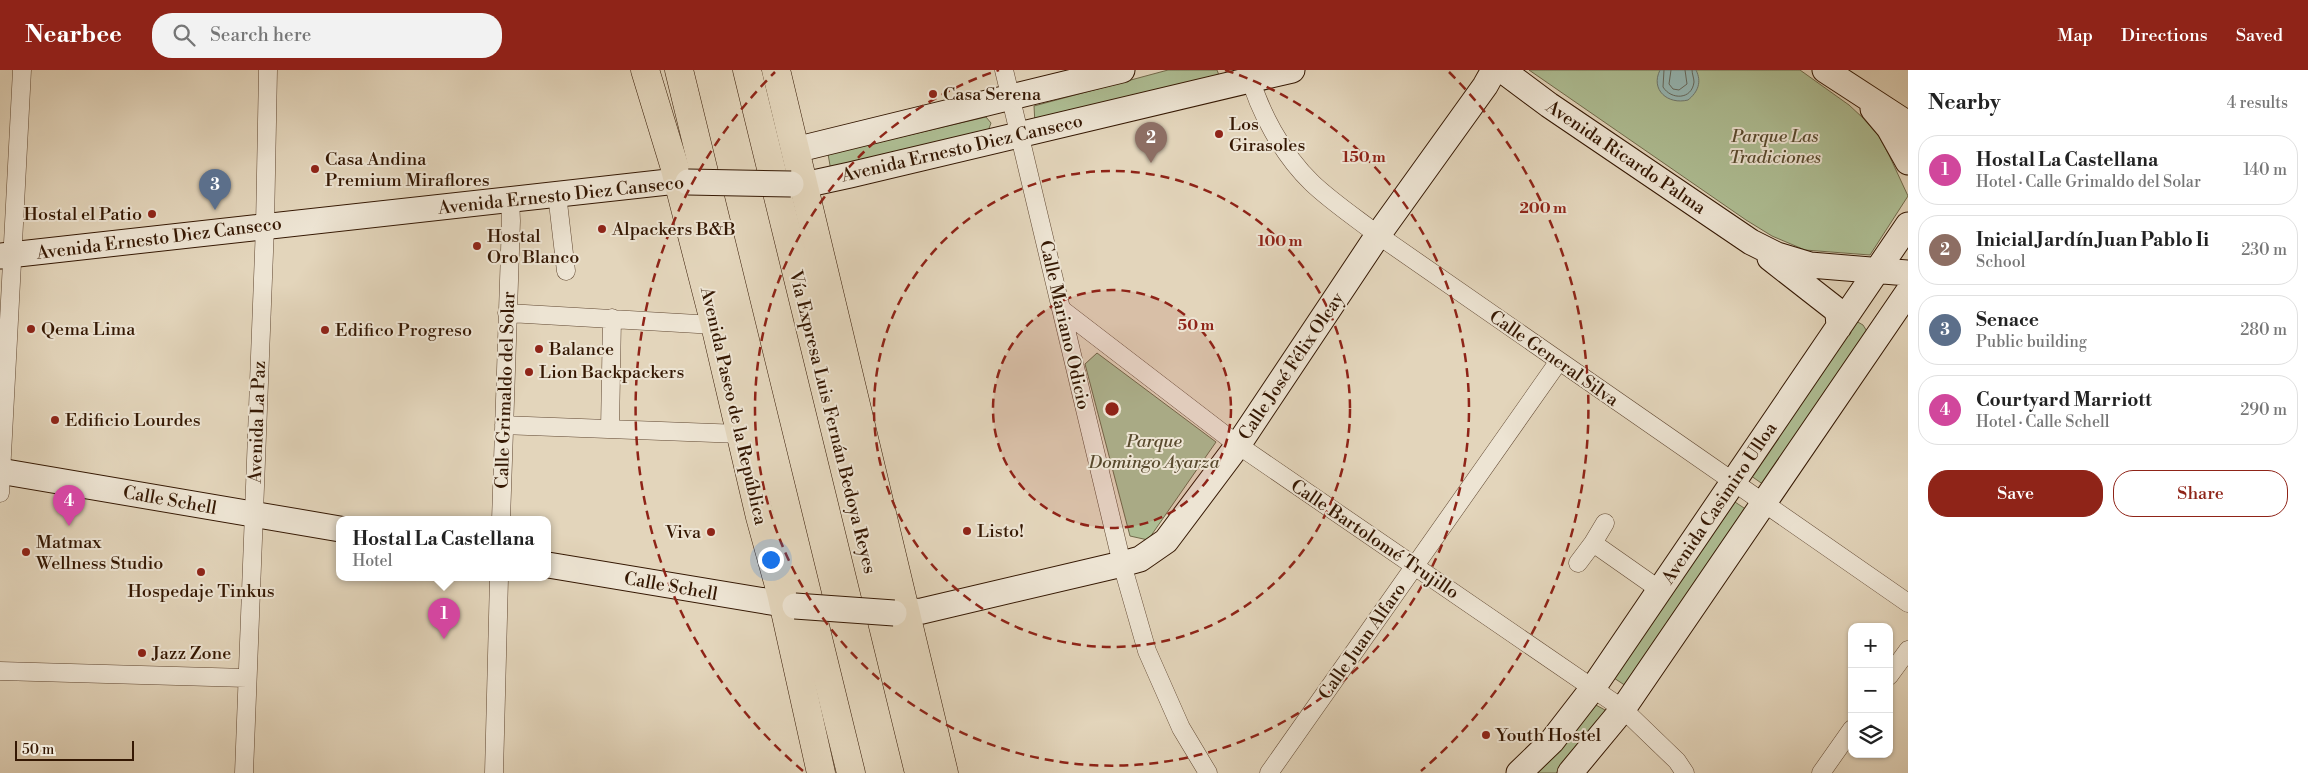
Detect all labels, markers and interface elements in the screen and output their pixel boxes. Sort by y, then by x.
search box [152,13,502,58]
text: Nearbee [25,20,122,50]
icon: search [170,21,198,49]
text: Search here [210,23,311,47]
text: Map [2057,24,2093,47]
text: Directions [2121,24,2208,47]
text: Saved [2236,24,2283,47]
place label: Casa Serena [943,83,1042,106]
marker: Casa Serena [927,88,939,100]
text: Nearby [1928,90,2001,116]
text: 4 results [2227,93,2288,113]
street label: Avenida Ricardo Palma [1541,95,1711,220]
street label: Avenida Ernesto Diez Canseco [838,109,1085,188]
place label: Los Girasoles [1229,113,1305,157]
pin: 2 [1135,122,1167,163]
park label: Parque Las Tradiciones [1729,125,1821,169]
marker: Los Girasoles [1213,128,1225,140]
place label: Casa Andina Premium Miraflores [325,148,490,192]
text: 150 m [1342,148,1386,167]
text: Hostal La Castellana [1976,148,2158,172]
text: 1 [1941,160,1949,180]
text: 140 m [2243,160,2287,180]
marker: Casa Andina Premium Miraflores [309,163,321,175]
pin: 3 [199,169,231,210]
street label: Avenida Ernesto Diez Canseco [436,171,685,220]
text: Hotel · Calle Grimaldo del Solar [1976,172,2201,192]
text: 200 m [1519,199,1567,218]
place label: Hostal el Patio [24,203,142,226]
marker: Hostal el Patio [146,208,158,220]
street label: Avenida Ernesto Diez Canseco [34,212,283,265]
place label: Alpackers B&B [611,218,736,241]
marker: Alpackers B&B [596,223,608,235]
place label: Hostal Oro Blanco [487,225,579,269]
text: Inicial Jardín Juan Pablo Ii [1976,228,2209,252]
text: 100 m [1258,232,1303,251]
street label: Calle Mariano Odicio [1034,238,1095,412]
marker: Hostal Oro Blanco [471,240,483,252]
text: 2 [1940,240,1950,260]
text: 230 m [2241,240,2287,260]
text: School [1976,252,2025,272]
street label: Vía Expresa Luis Fernán Bedoya Reyes [783,267,881,576]
street label: Avenida Paseo de la República [695,284,772,528]
street label: Calle José Félix Olcay [1233,288,1350,445]
street label: Calle Grimaldo del Solar [491,291,520,489]
street label: Calle General Silva [1485,305,1624,412]
text: Senace [1976,308,2039,332]
text: 50 m [1178,316,1214,335]
place label: Qema Lima [41,318,136,341]
place label: Edifico Progreso [335,319,472,342]
text: 3 [1940,320,1950,340]
text: 280 m [2240,320,2287,340]
marker: Qema Lima [25,323,37,335]
marker: Edifico Progreso [319,324,331,336]
text: Public building [1976,332,2087,352]
place label: Balance [548,338,614,361]
marker: Balance [533,343,545,355]
street label: Avenida La Paz [244,360,271,485]
place label: Lion Backpackers [539,361,684,384]
marker: Lion Backpackers [523,366,535,378]
text: Courtyard Marriott [1976,388,2152,412]
centre of rings [1103,400,1121,418]
text: 4 [1940,400,1950,420]
text: 290 m [2240,400,2287,420]
place label: Edificio Lourdes [65,409,201,432]
text: Hotel · Calle Schell [1976,412,2109,432]
marker: Edificio Lourdes [49,414,61,426]
street label: Avenida Casimiro Ulloa [1656,417,1783,590]
park label: Parque Domingo Ayarza [1088,430,1220,474]
button: Save [1928,470,2103,517]
button: Share [2113,470,2288,517]
street label: Calle Bartolomé Trujillo [1286,474,1463,604]
street label: Calle Schell [121,481,219,520]
pin: 4 [53,485,85,526]
popup [336,516,551,581]
place label: Listo! [977,520,1024,543]
place label: Viva [664,521,702,544]
marker: Listo! [961,525,973,537]
marker: Viva [705,526,717,538]
text: Hostal La Castellana [352,527,535,551]
place label: Matmax Wellness Studio [35,531,163,575]
marker: Matmax Wellness Studio [20,546,32,558]
your location [758,547,784,573]
text: Hotel [352,551,392,571]
marker: Hospedaje Tinkus [195,566,207,578]
street label: Calle Schell [622,567,720,606]
street label: Calle Juan Alfaro [1314,578,1411,704]
place label: Hospedaje Tinkus [127,580,275,603]
pin: 1 [428,598,460,639]
map controls [1848,623,1893,758]
button: + [1848,623,1893,668]
place label: Jazz Zone [151,642,231,665]
marker: Jazz Zone [136,647,148,659]
button: − [1848,668,1893,713]
button: layers [1848,713,1893,758]
place label: Youth Hostel [1495,724,1602,747]
marker: Youth Hostel [1480,729,1492,741]
scale bar [15,738,134,761]
text: 50 m [22,741,54,759]

